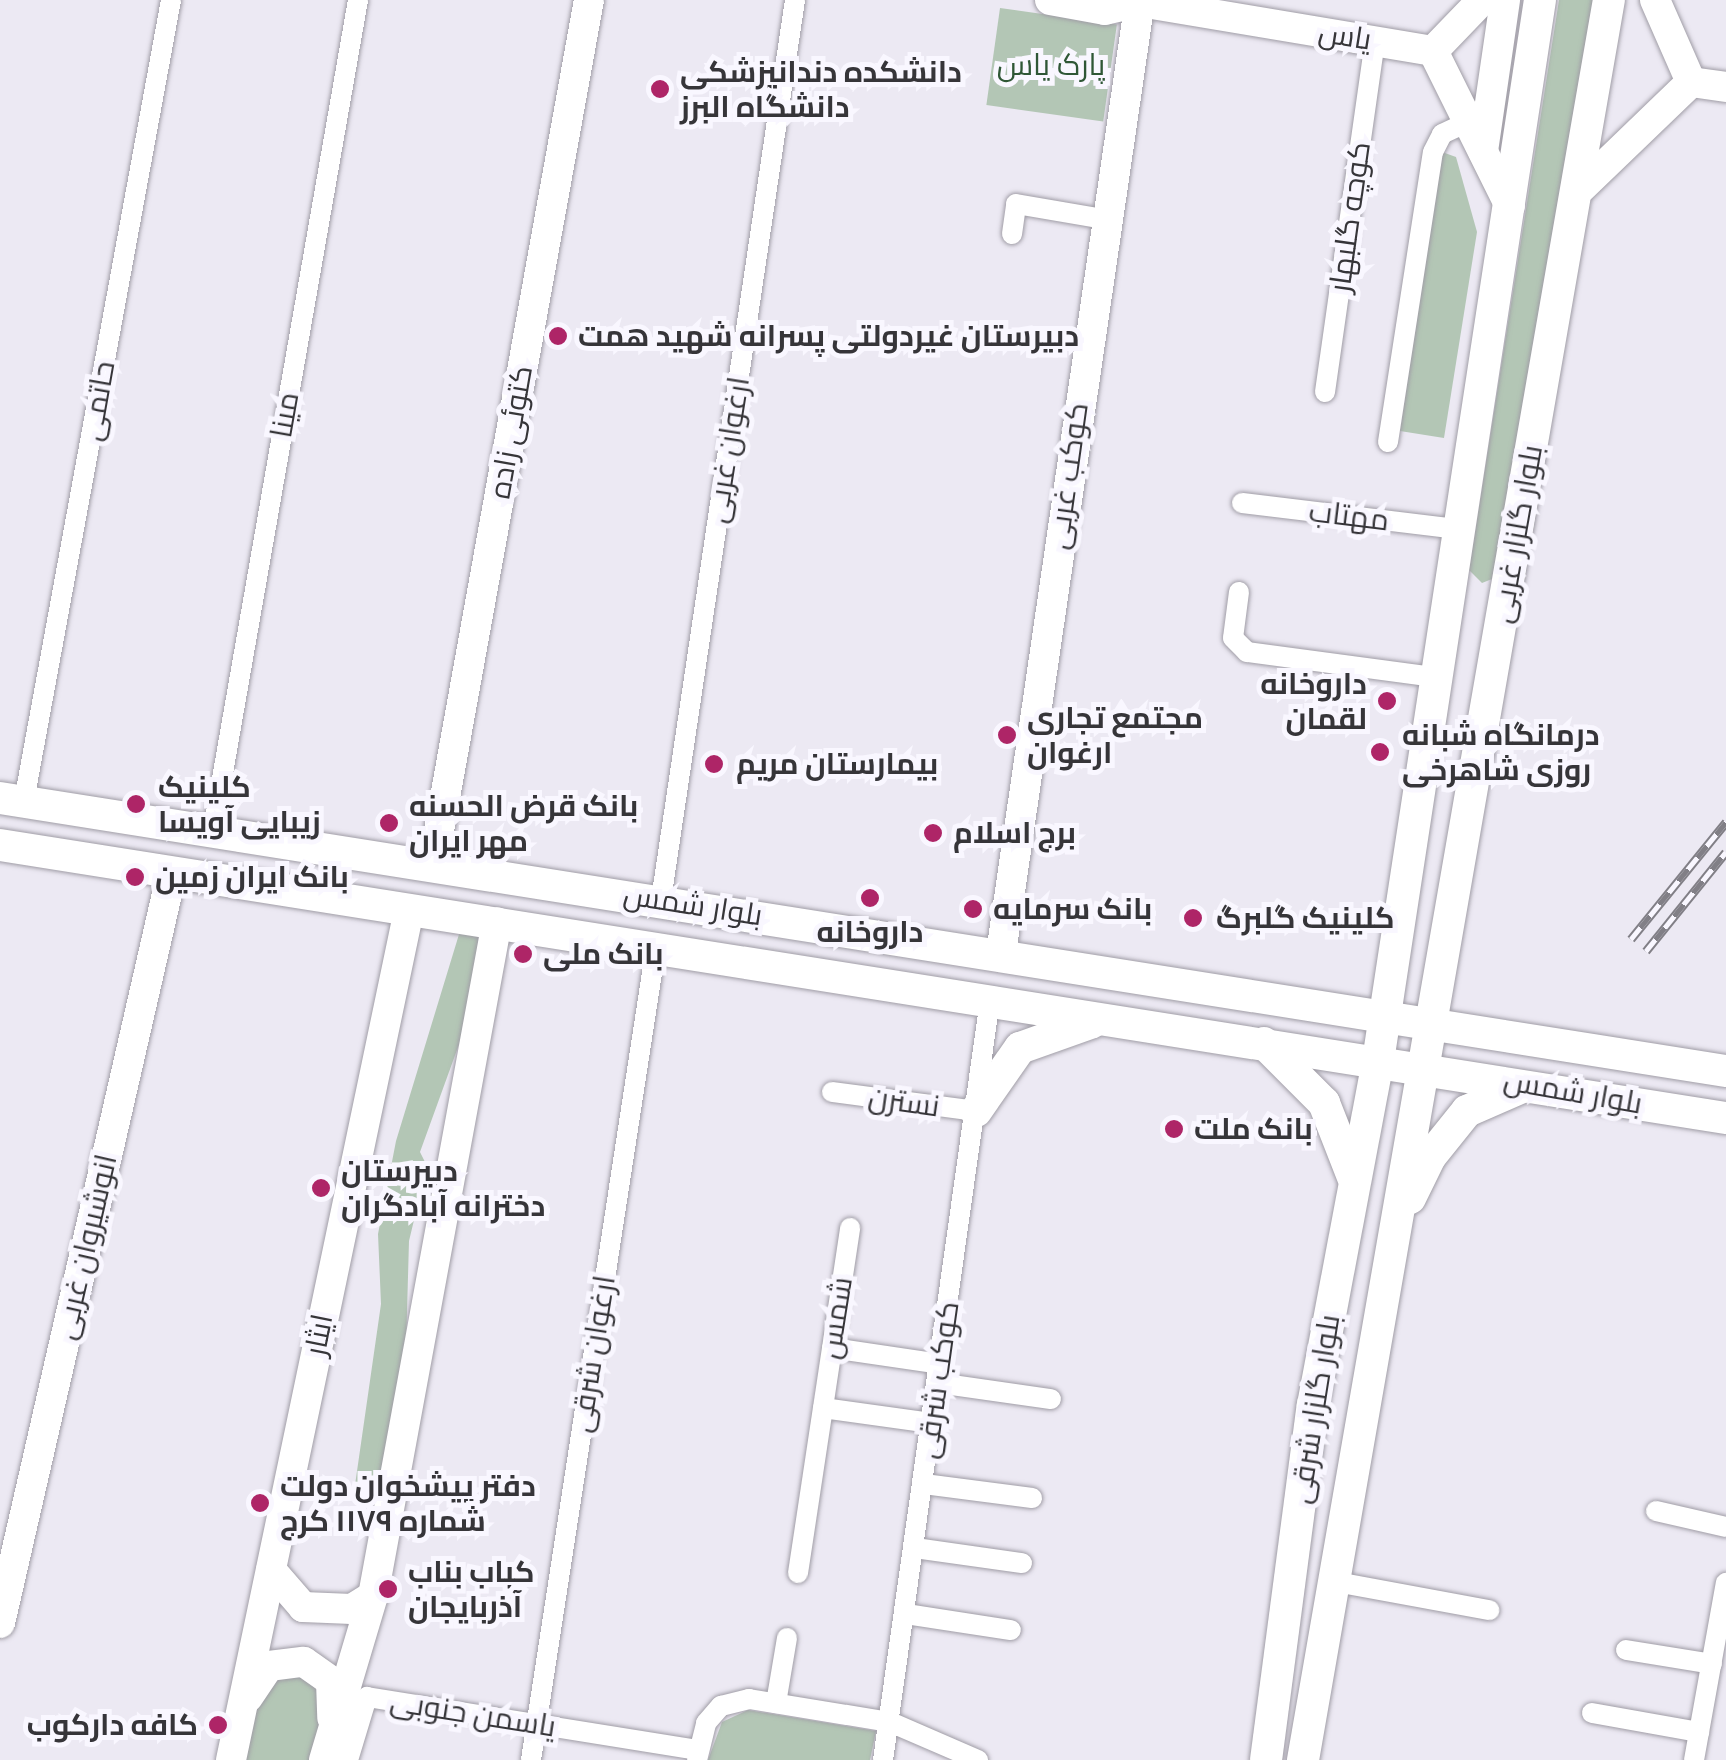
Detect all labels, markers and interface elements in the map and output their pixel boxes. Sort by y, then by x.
street label: یاس [1316,14,1374,58]
park label: پارک یاس [997,47,1105,83]
place label: دانشکده دندانپزشکی دانشگاه البرز [680,54,962,124]
marker: دانشکده دندانپزشکی دانشگاه البرز [649,78,671,100]
street label: کوچه گلبهار [1322,139,1378,295]
place label: دبیرستان غیردولتی پسرانه شهید همت [578,318,1079,354]
marker: دبیرستان غیردولتی پسرانه شهید همت [547,325,569,347]
street label: حاتمی [73,358,123,444]
street label: کتوئی زاده [482,363,540,501]
street label: ارغوان غربی [699,374,757,526]
street label: مینا [263,389,307,441]
street label: کوکب غربی [1040,400,1096,552]
street label: بلوار گلزار غربی [1484,442,1550,626]
street label: مهتاب [1307,493,1391,539]
place label: داروخانه لقمان [1260,666,1367,736]
marker: داروخانه لقمان [1376,690,1398,712]
place label: مجتمع تجاری ارغوان [1027,700,1203,770]
place label: درمانگاه شبانه روزی شاهرخی [1402,717,1600,788]
marker: مجتمع تجاری ارغوان [996,724,1018,746]
marker: درمانگاه شبانه روزی شاهرخی [1367,739,1393,765]
place label: بیمارستان مریم [736,746,938,782]
marker: بیمارستان مریم [701,751,727,777]
place label: کلینیک زیبایی آویسا [158,769,321,840]
place label: بانک قرض الحسنه مهر ایران [409,788,638,858]
marker: کلینیک زیبایی آویسا [123,791,149,817]
marker: بانک قرض الحسنه مهر ایران [378,812,400,834]
place label: برج اسلام [953,815,1076,851]
marker: برج اسلام [922,822,944,844]
place label: بانک ایران زمین [155,859,349,895]
marker: بانک ایران زمین [124,866,146,888]
street label: بلوار شمس [621,876,765,934]
marker: داروخانه [859,887,881,909]
place label: بانک سرمایه [993,891,1152,927]
marker: بانک سرمایه [962,898,984,920]
place label: کلینیک گلبرگ [1216,900,1395,936]
marker: کلینیک گلبرگ [1180,905,1206,931]
place label: داروخانه [817,914,923,950]
place label: بانک ملی [543,936,664,972]
marker: بانک ملی [512,943,534,965]
street label: بلوار شمس [1501,1062,1645,1122]
street label: نسترن [866,1079,942,1125]
place label: بانک ملت [1194,1111,1313,1147]
marker: بانک ملت [1163,1118,1185,1140]
street label: انوشیروان غربی [47,1151,125,1343]
place label: دبيرستان دخترانه آبادگران [341,1153,545,1224]
marker: دبيرستان دخترانه آبادگران [310,1177,332,1199]
street label: ارغوان شرقی [563,1273,623,1435]
street label: شمس [812,1274,860,1362]
street label: کوکب شرقی [909,1299,967,1461]
street label: ایثار [297,1311,341,1359]
street label: بلوار گلزار شرقی [1282,1312,1348,1506]
place label: دفتر پیشخوان دولت شماره ۱۱۷۹ کرج [280,1468,536,1538]
marker: دفتر پیشخوان دولت شماره ۱۱۷۹ کرج [249,1492,271,1514]
place label: کباب بناب آذربايجان [408,1554,535,1624]
marker: کباب بناب آذربايجان [377,1578,399,1600]
street label: یاسمن جنوبی [388,1683,558,1745]
place label: کافه دارکوب [27,1707,198,1743]
marker: کافه دارکوب [207,1714,229,1736]

